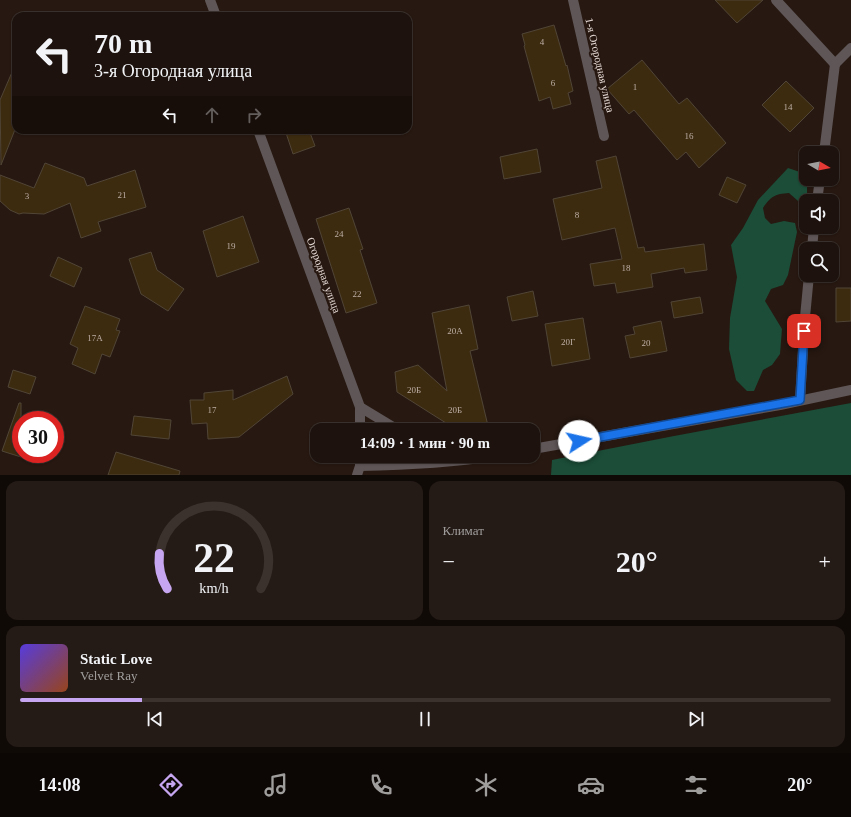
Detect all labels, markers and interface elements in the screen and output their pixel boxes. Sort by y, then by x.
street label: 1-я Огородная улица [583,17,617,114]
icon: left [28,28,80,80]
text: 70 m [94,28,152,59]
house number: 4 [540,37,545,47]
text: 3-я Огородная улица [94,61,252,81]
house number: 6 [551,78,556,88]
house number: 1 [633,82,637,92]
house number: 14 [784,102,793,112]
icon: left [159,104,181,126]
icon: ahead [201,104,223,126]
icon: right [243,104,265,126]
house number: 16 [685,131,694,141]
north arrow [799,146,839,186]
map controls [799,146,839,282]
house number: 21 [118,190,127,200]
house number: 3 [25,191,30,201]
button: sound [799,194,839,234]
house number: 8 [575,210,580,220]
house number: 24 [335,229,344,239]
street label: Огородная улица [305,235,343,315]
house number: 19 [227,241,236,251]
button: search [799,242,839,282]
house number: 18 [622,263,631,273]
house number: 22 [353,289,362,299]
pin [787,314,821,348]
icon: arrive [793,320,815,342]
house number: 20А [447,326,463,336]
house number: 17А [87,333,103,343]
house number: 20Г [561,337,575,347]
house number: 20 [642,338,651,348]
house number: 20Б [407,385,421,395]
house number: 17 [208,405,217,415]
house number: 20Б [448,405,462,415]
speed limit sign: 30 [12,411,64,463]
position arrow [558,420,600,462]
text: 14:09 · 1 мин · 90 m [360,435,490,451]
text: Климат [443,523,484,538]
text: 22 [193,534,235,580]
text: 20° [616,545,658,578]
text: − [443,549,455,574]
text: + [819,549,831,574]
text: km/h [200,579,229,595]
text: Static Love [80,651,152,667]
text: Velvet Ray [80,668,137,683]
icon: previous [144,708,166,730]
icon: pause [414,708,436,730]
icon: next [685,708,707,730]
icon: directions [157,771,185,799]
icon: music [262,771,290,799]
icon: phone [367,771,395,799]
icon: climate [472,771,500,799]
icon: car [577,771,605,799]
icon: filters [682,771,710,799]
text: 14:08 [38,775,80,795]
text: 20° [787,775,812,795]

